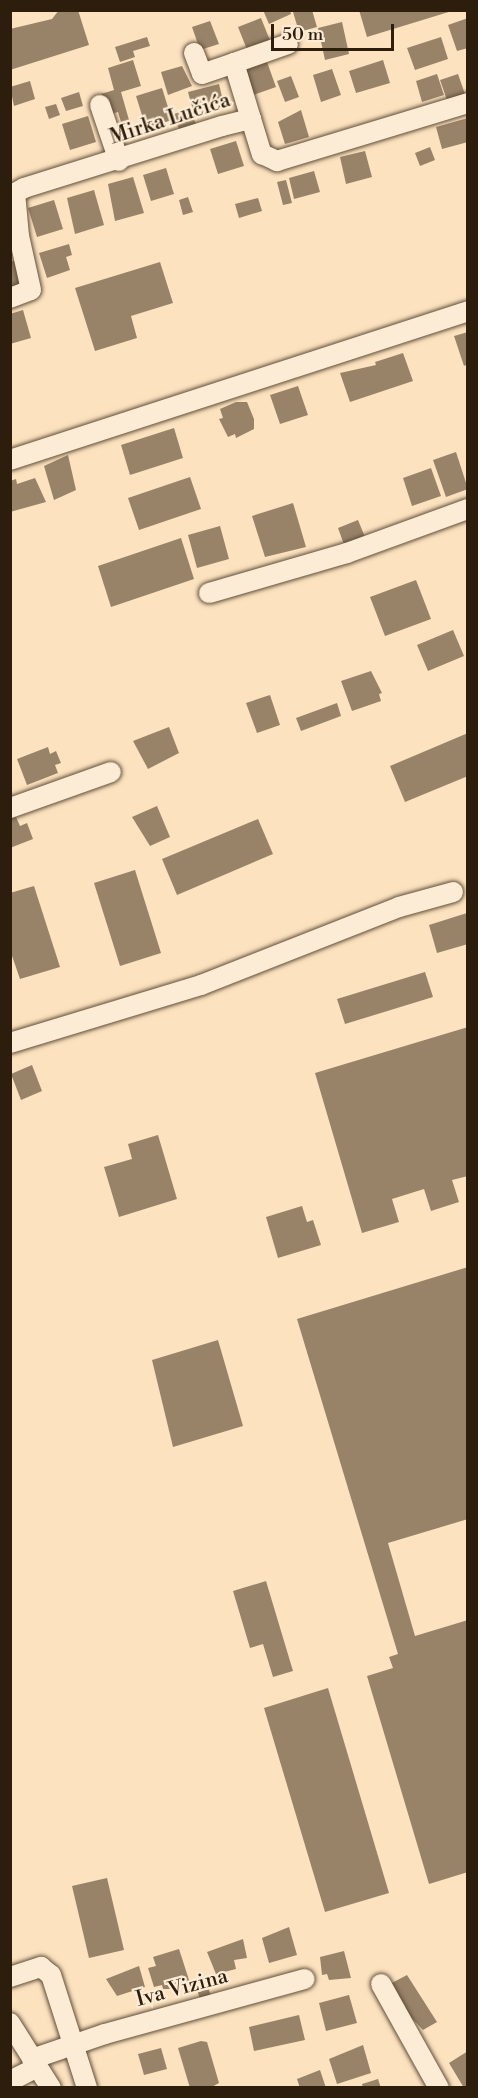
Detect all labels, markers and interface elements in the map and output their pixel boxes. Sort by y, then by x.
scale bar [274,12,397,50]
text: 50 m [282,23,323,46]
street label: Mirka Lučića [106,88,234,150]
street label: Iva Vizina [133,1964,231,2012]

